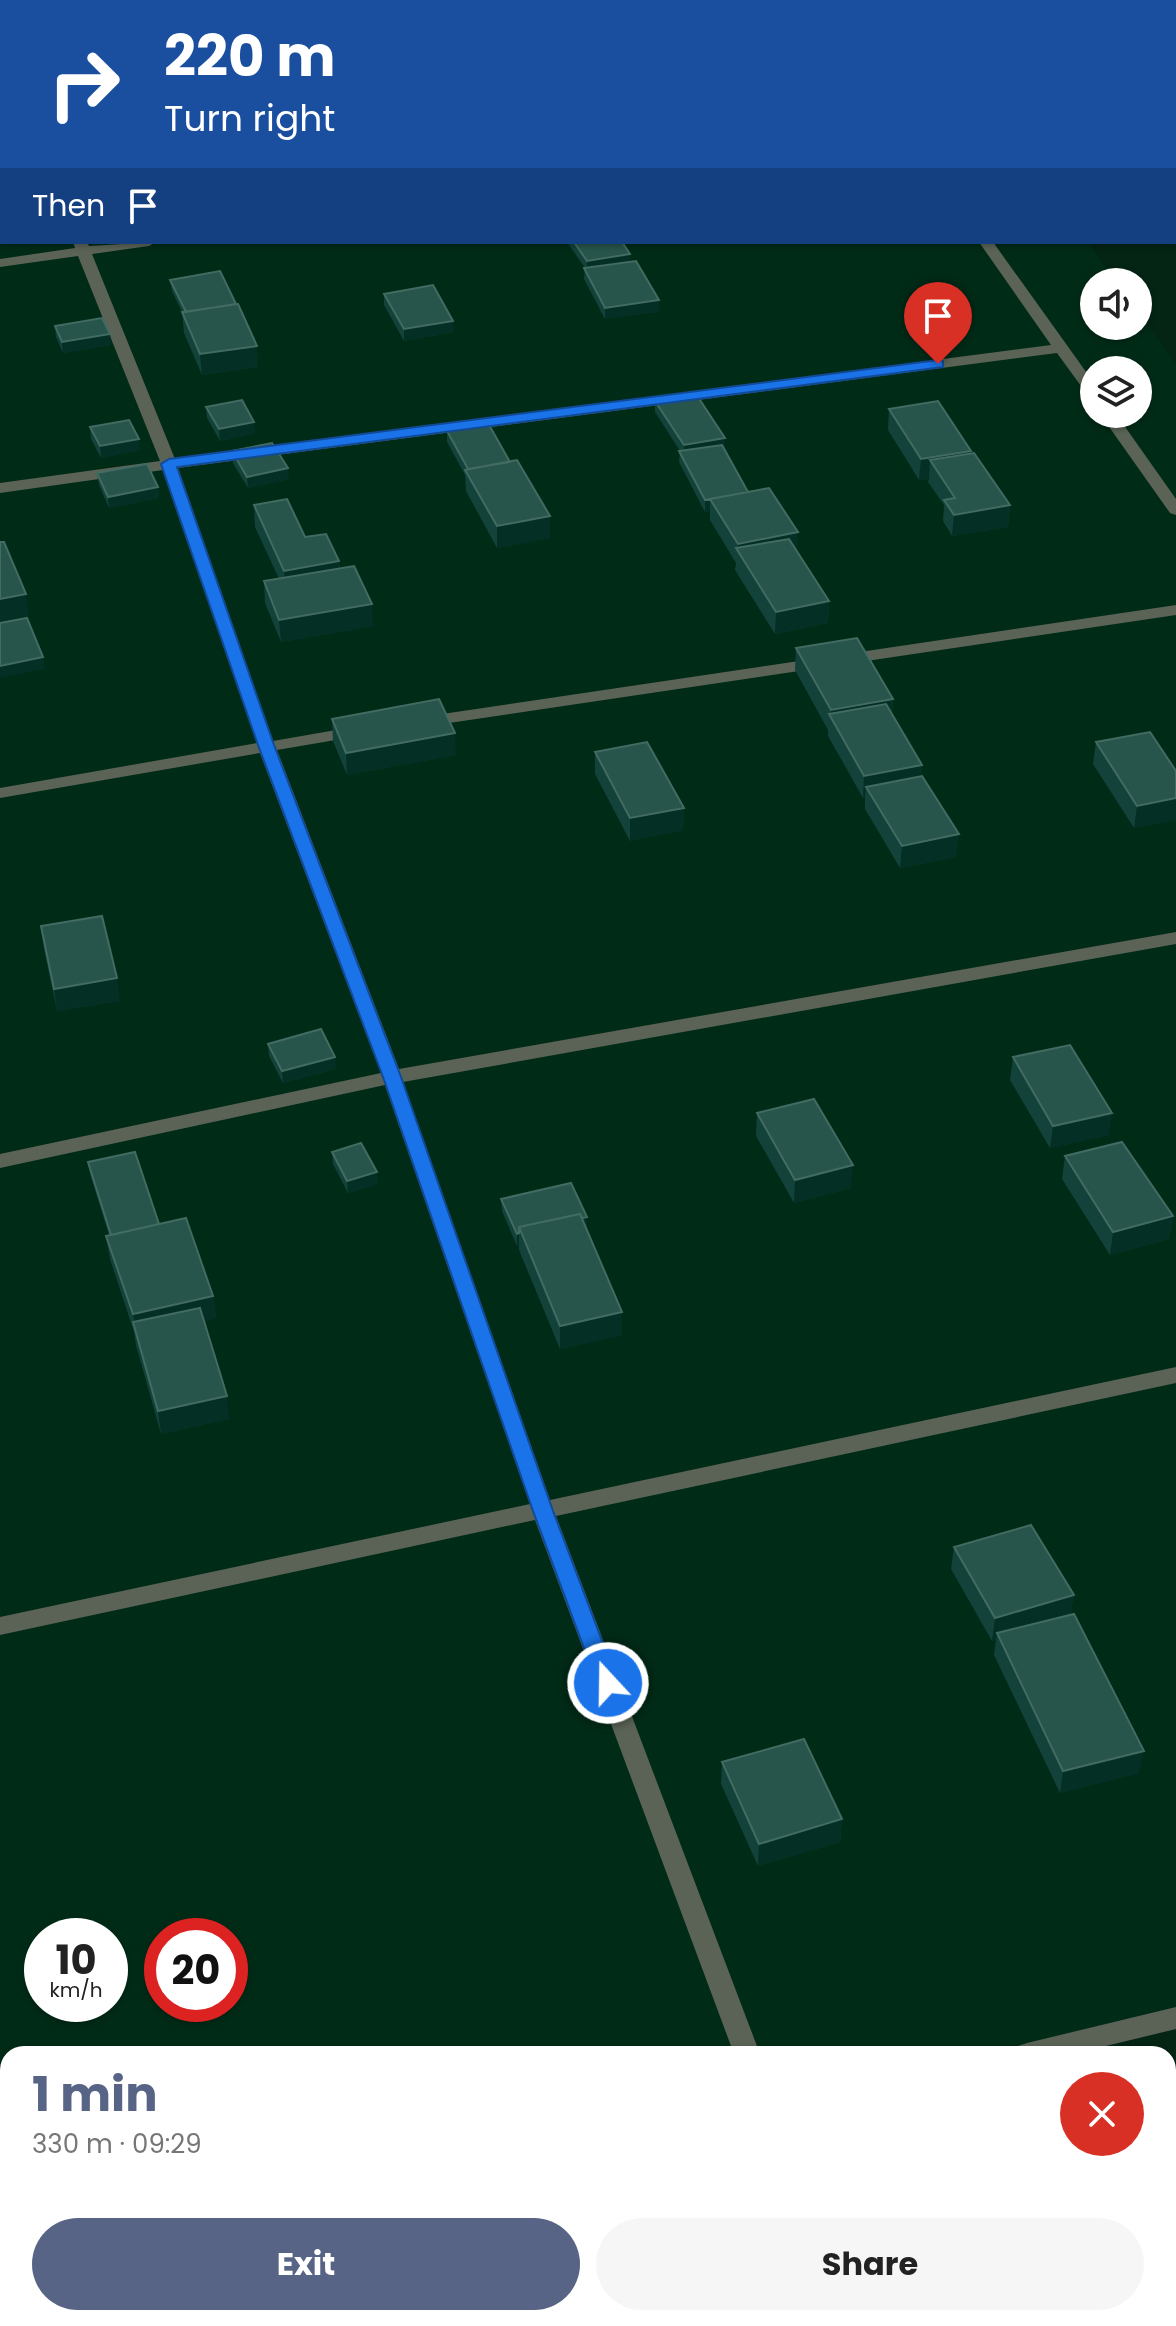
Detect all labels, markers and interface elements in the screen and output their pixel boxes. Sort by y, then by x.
text: 220 m [164,17,336,96]
icon: right [32,32,136,136]
text: Turn right [164,93,335,144]
text: Then [32,184,105,227]
icon: arrive [121,184,165,228]
map controls [1080,268,1152,428]
button: sound [1080,268,1152,340]
pin [904,282,972,364]
icon: arrive [916,294,960,338]
button: layers [1080,356,1152,428]
position arrow [566,1641,650,1725]
speed limit sign: 20 [144,1918,248,2022]
text: 10 [55,1932,97,1988]
text: km/h [49,1976,103,2004]
text: 1 min [32,2061,158,2128]
button: close [1060,2072,1144,2156]
text: 330 m · 09:29 [32,2126,202,2162]
button: Exit [32,2218,580,2310]
button: Share [596,2218,1144,2310]

